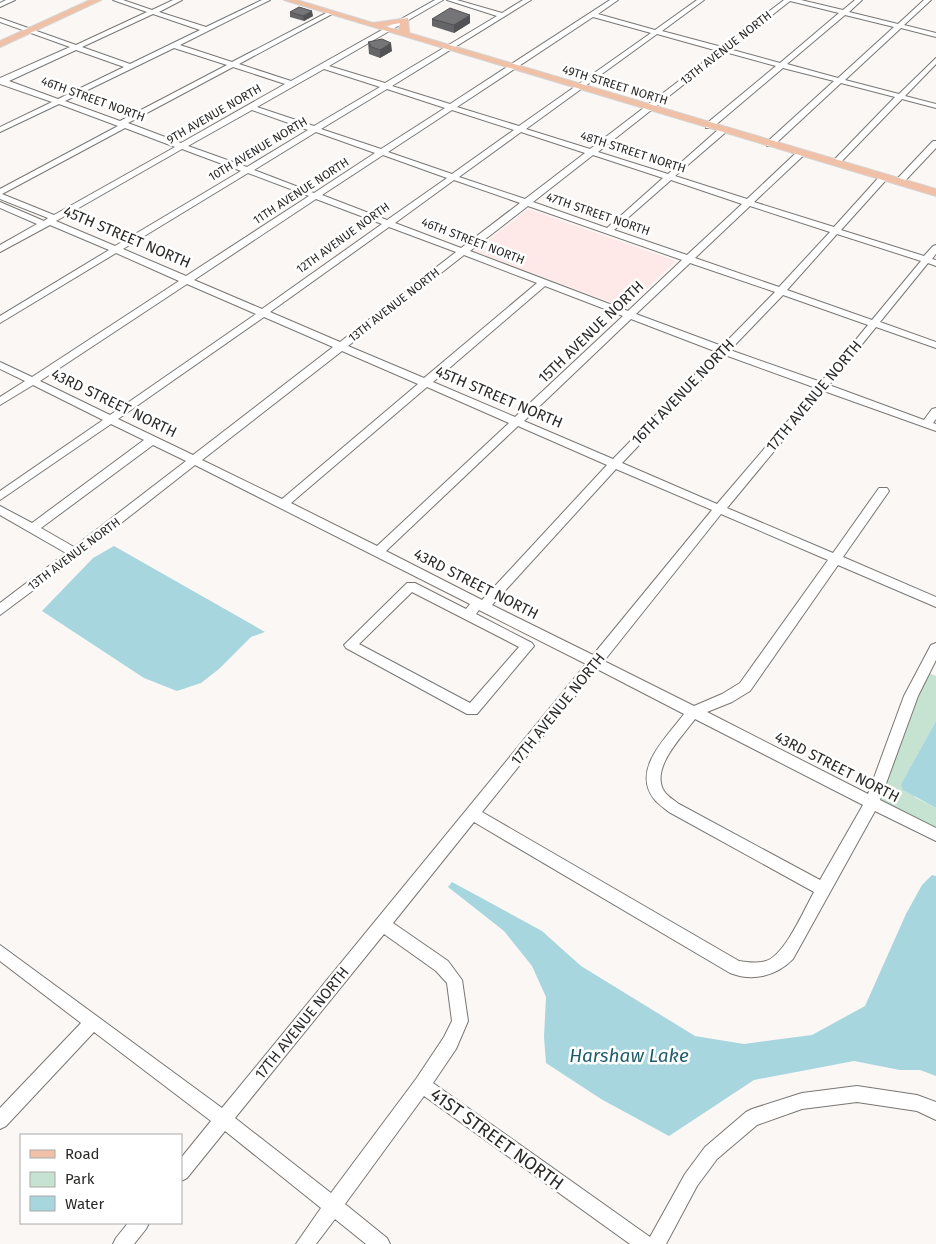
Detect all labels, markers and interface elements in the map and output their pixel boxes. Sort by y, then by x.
street label: 13TH AVENUE NORTH [678,8,774,88]
street label: 49TH STREET NORTH [561,62,669,108]
street label: 46TH STREET NORTH [39,74,147,124]
street label: 9TH AVENUE NORTH [164,81,264,147]
street label: 10TH AVENUE NORTH [206,114,310,184]
street label: 48TH STREET NORTH [578,128,688,176]
street label: 11TH AVENUE NORTH [251,155,351,227]
street label: 47TH STREET NORTH [544,190,652,238]
street label: 12TH AVENUE NORTH [294,199,392,277]
street label: 45TH STREET NORTH [61,202,193,272]
street label: 46TH STREET NORTH [419,215,527,267]
street label: 13TH AVENUE NORTH [346,265,442,345]
street label: 15TH AVENUE NORTH [535,277,647,387]
street label: 16TH AVENUE NORTH [628,335,738,449]
street label: 17TH AVENUE NORTH [762,337,866,455]
street label: 45TH STREET NORTH [433,362,565,432]
street label: 43RD STREET NORTH [48,365,180,441]
street label: 13TH AVENUE NORTH [25,515,123,593]
street label: 43RD STREET NORTH [411,545,541,623]
street label: 17TH AVENUE NORTH [507,649,609,769]
street label: 43RD STREET NORTH [772,728,902,806]
street label: 17TH AVENUE NORTH [251,963,353,1083]
water label: Harshaw Lake [569,1044,689,1067]
street label: 41ST STREET NORTH [426,1083,568,1195]
legend [20,1134,182,1224]
text: Road [65,1145,100,1163]
text: Park [65,1170,95,1188]
text: Water [65,1195,104,1213]

